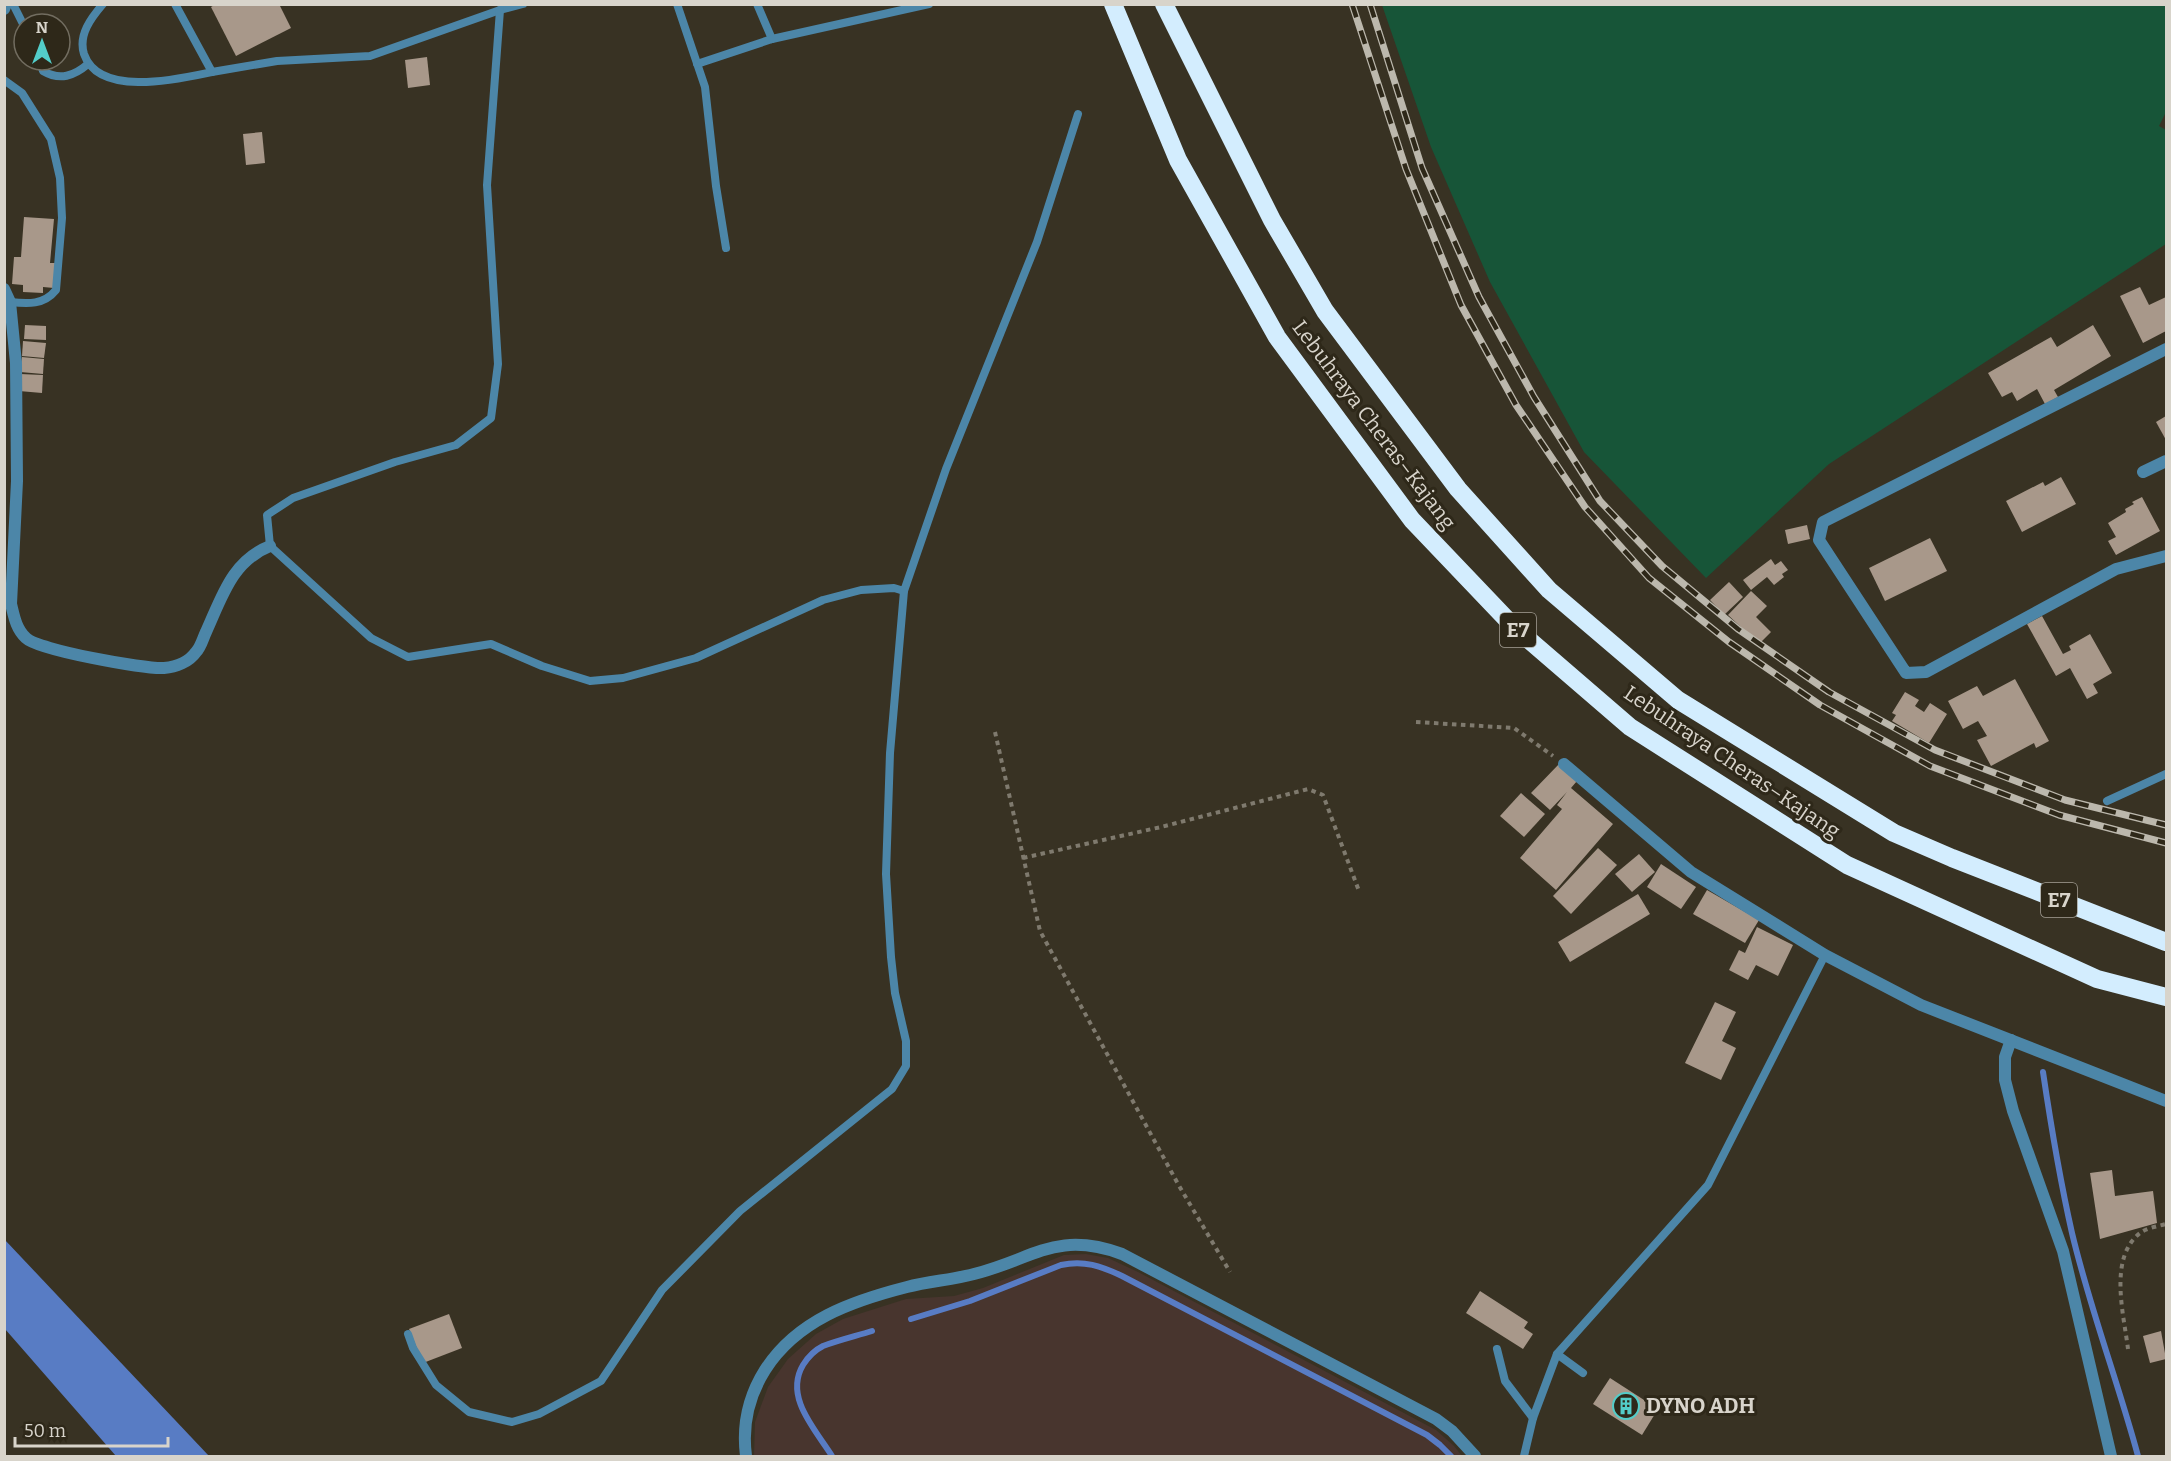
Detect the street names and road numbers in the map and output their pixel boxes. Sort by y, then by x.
street label: Lebuhraya Cheras–Kajang [1287,315,1461,535]
road number: E7 [1500,613,1536,647]
street label: Lebuhraya Cheras–Kajang [1619,680,1845,844]
road number: E7 [2041,883,2077,917]

